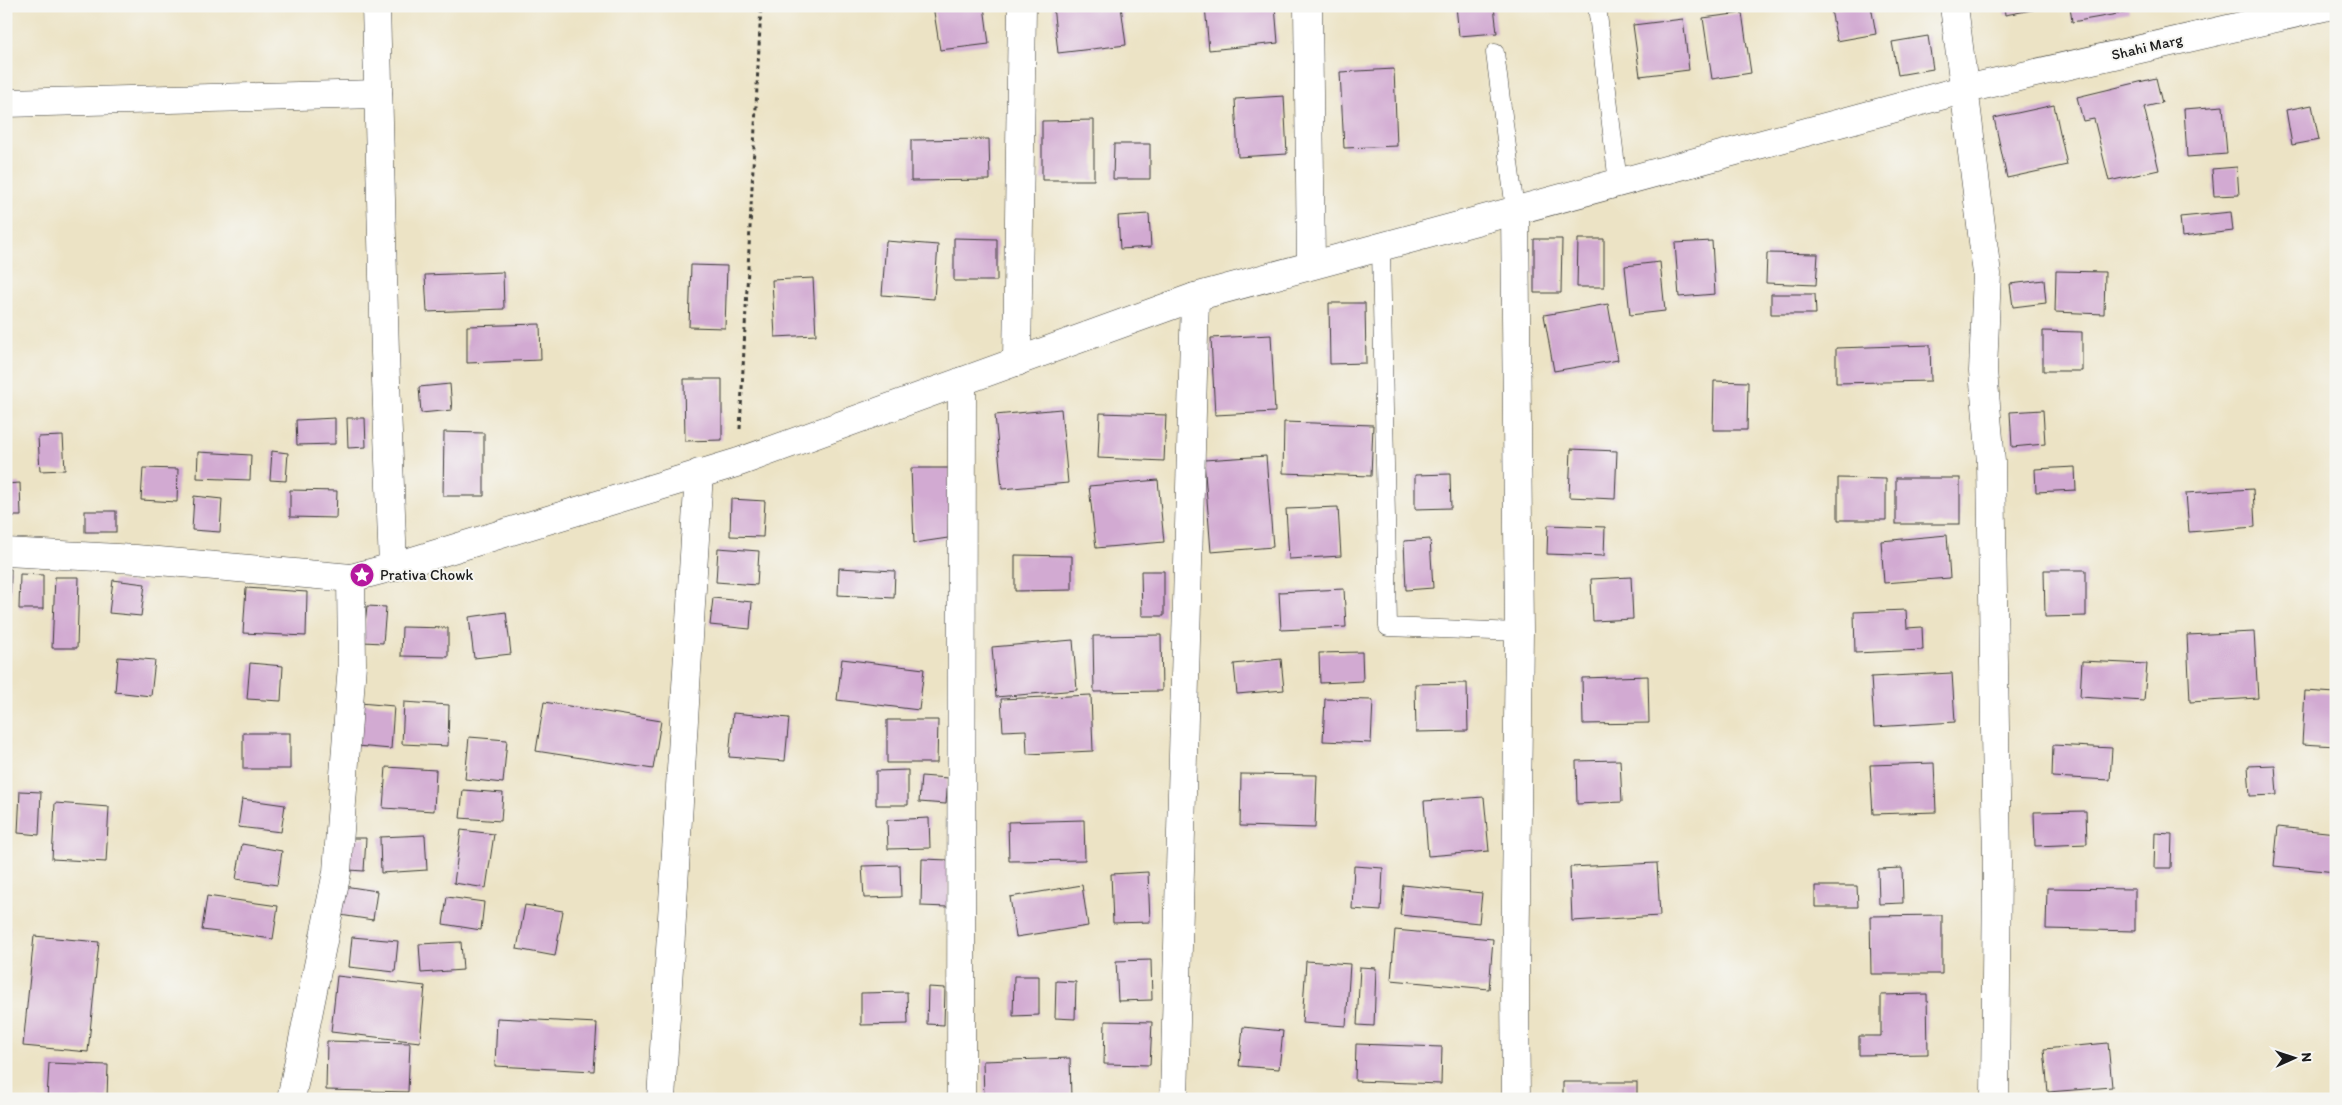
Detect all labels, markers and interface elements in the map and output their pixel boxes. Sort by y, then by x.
street label: Shahi Marg [2110,30,2185,64]
place icon: Prativa Chowk [349,562,375,588]
place label: Prativa Chowk [380,566,474,584]
north arrow [2270,1032,2320,1082]
text: N [2298,1052,2315,1063]

